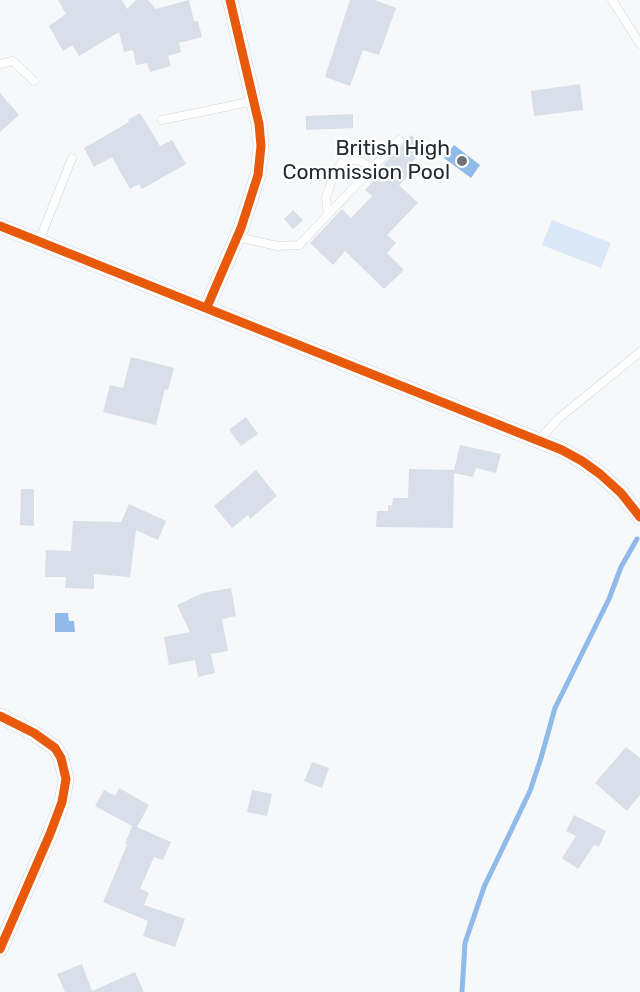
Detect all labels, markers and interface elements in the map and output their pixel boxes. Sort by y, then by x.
place label: British High Commission Pool [283,136,450,186]
marker: British High Commission Pool [455,154,469,168]

